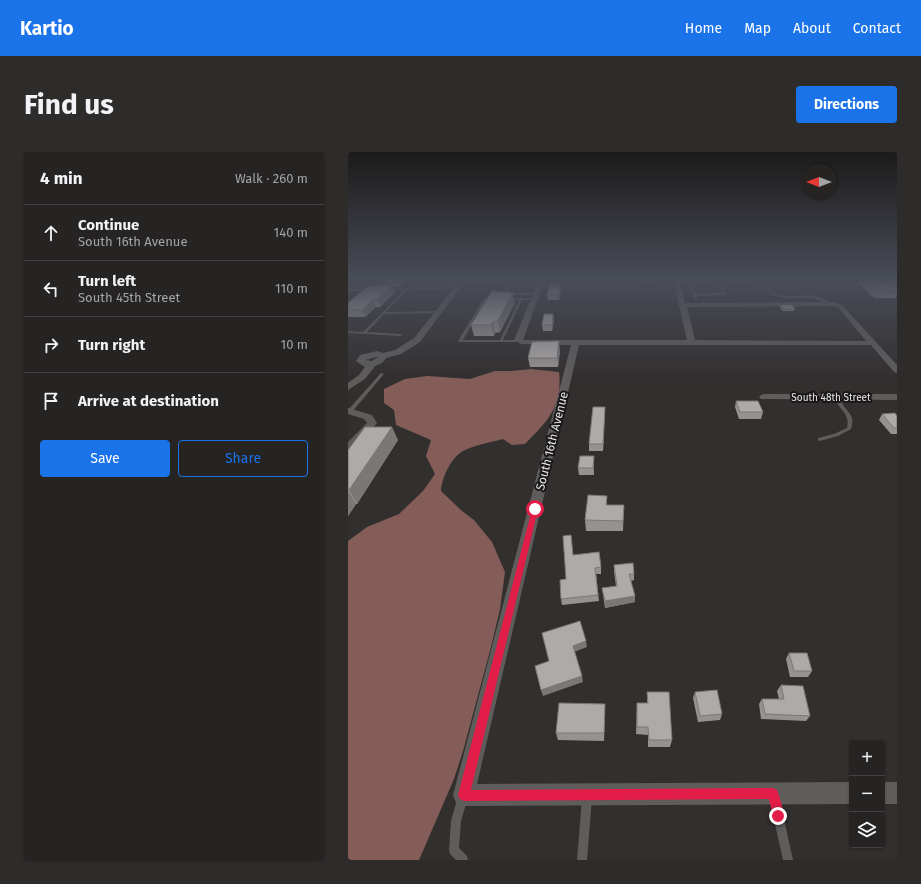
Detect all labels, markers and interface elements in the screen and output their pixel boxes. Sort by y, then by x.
text: Kartio [20,17,74,40]
text: Home [685,20,722,37]
text: Map [744,20,771,37]
text: About [793,20,831,37]
text: Contact [853,20,901,37]
button: Directions [796,86,897,123]
text: Find us [24,88,114,121]
north arrow [801,164,837,200]
text: 4 min [40,168,83,189]
text: Walk · 260 m [235,171,308,186]
text: Continue [78,216,139,234]
icon: ahead [40,222,62,244]
text: 140 m [274,225,308,240]
text: South 16th Avenue [78,234,187,249]
text: Turn left [78,272,136,290]
icon: left [40,278,62,300]
text: 110 m [275,281,308,296]
text: South 45th Street [78,290,180,305]
icon: right [40,334,62,356]
text: Turn right [78,336,145,354]
text: 10 m [281,337,308,352]
icon: arrive [40,390,62,412]
street label: South 16th Avenue [533,390,571,492]
text: Arrive at destination [78,392,219,410]
street label: South 48th Street [791,392,871,404]
button: Save [40,440,170,477]
button: Share [178,440,308,477]
route start [526,500,544,518]
map controls [849,740,885,848]
button: + [849,740,885,776]
button: − [849,776,885,812]
route end [769,807,787,825]
button: layers [849,812,885,848]

